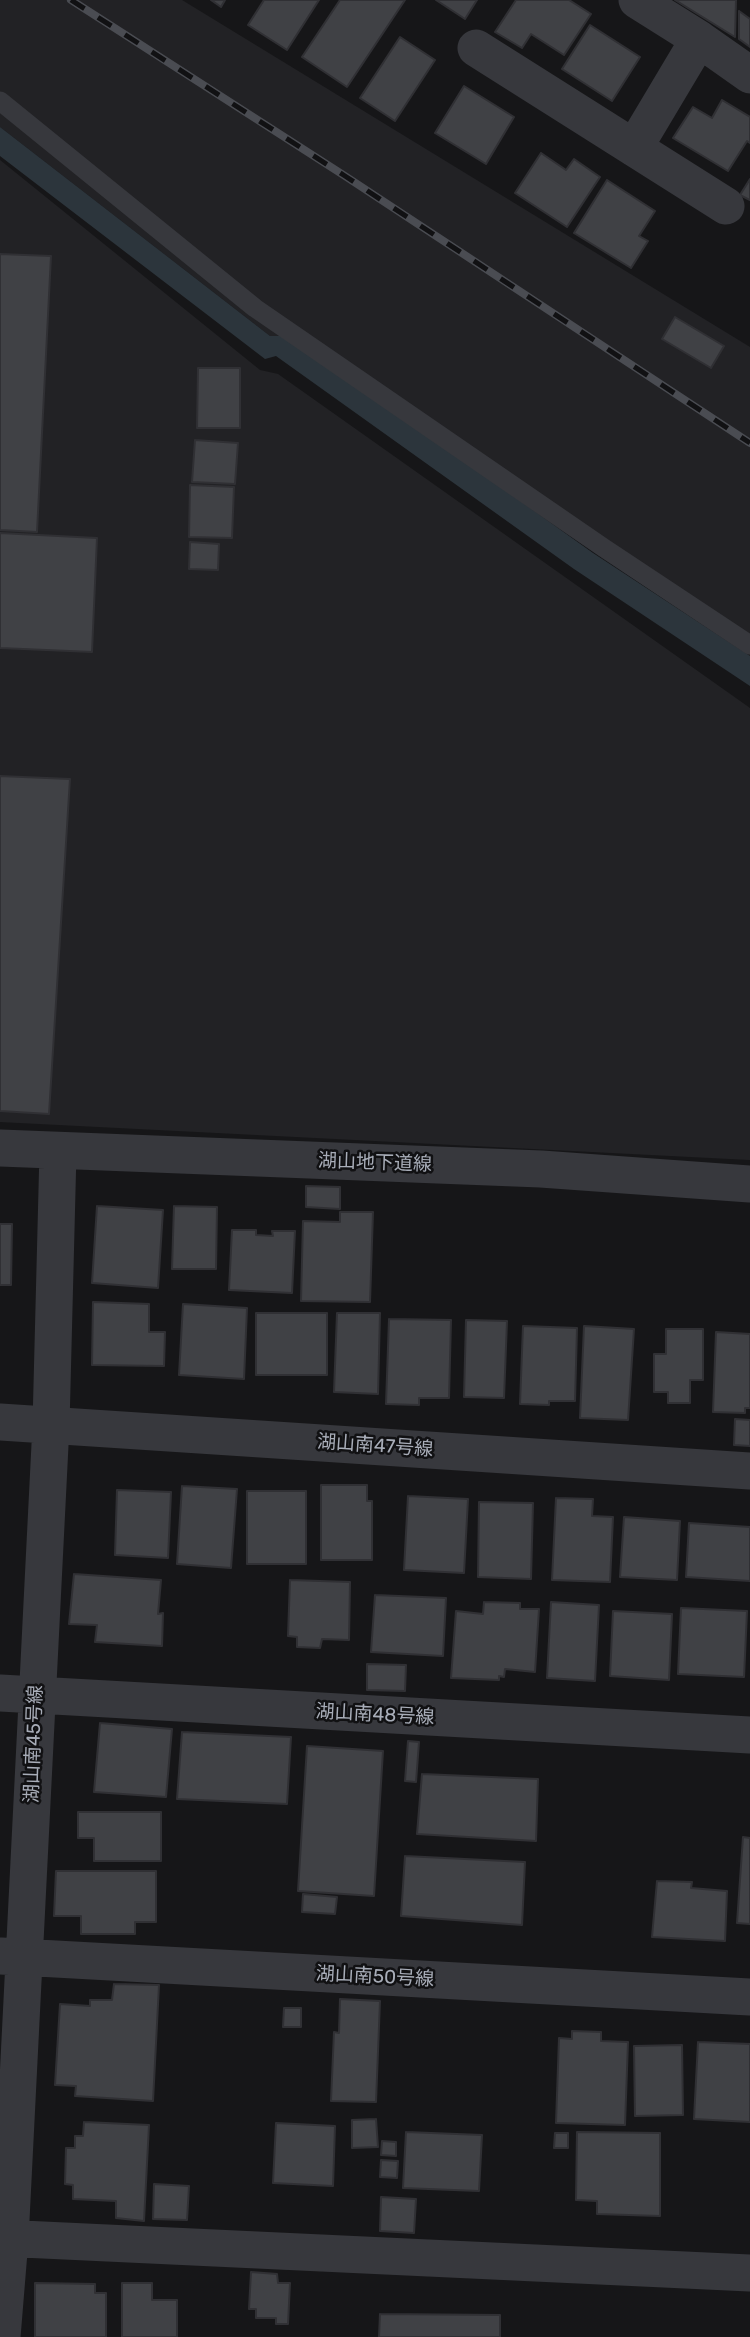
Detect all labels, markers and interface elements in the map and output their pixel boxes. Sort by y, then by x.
street label: 湖山地下道線 [318,1150,432,1176]
street label: 湖山南47号線 [316,1431,434,1461]
street label: 湖山南45号線 [21,1685,47,1803]
street label: 湖山南48号線 [315,1701,435,1729]
street label: 湖山南50号線 [315,1963,435,1991]

